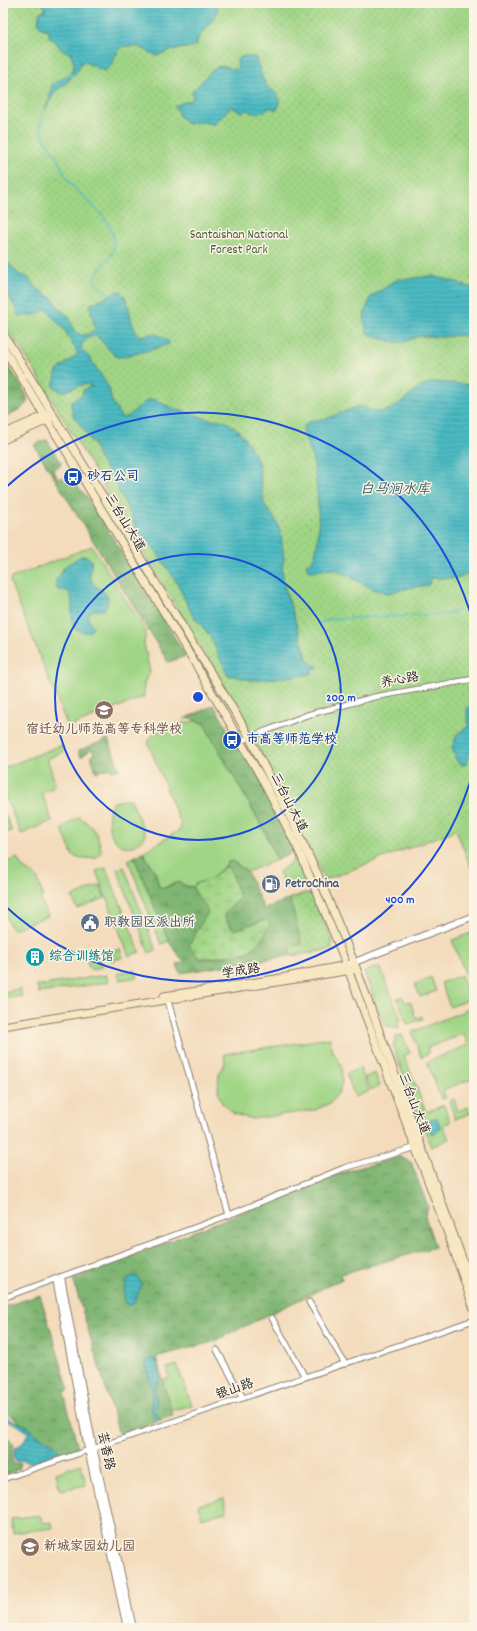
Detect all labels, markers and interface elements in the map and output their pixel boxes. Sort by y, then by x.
park label: Santaishan National Forest Park [190,226,288,260]
bus stop icon: 砂石公司 [62,466,84,488]
place label: 砂石公司 [87,468,139,487]
water label: 白马涧水库 [360,480,431,500]
street label: 三台山大道 [99,490,149,556]
street label: 养心路 [379,668,421,694]
centre of rings [191,690,205,704]
text: 200 m [326,690,356,707]
school or university icon: 宿迁幼儿师范高等专科学校 [93,699,115,721]
place label: 宿迁幼儿师范高等专科学校 [26,721,182,740]
bus stop icon: 市高等师范学校 [221,729,243,751]
place label: 市高等师范学校 [246,731,337,750]
street label: 三台山大道 [265,770,311,836]
fuel station icon: PetroChina [260,873,282,895]
place label: PetroChina [285,875,340,894]
text: 400 m [385,892,415,909]
public building icon: 职教园区派出所 [79,912,101,934]
place label: 职教园区派出所 [104,914,195,933]
building icon: 综合训练馆 [24,946,46,968]
place label: 综合训练馆 [49,948,114,967]
street label: 学成路 [220,960,262,984]
street label: 三台山大道 [392,1070,434,1138]
street label: 银山路 [213,1375,257,1405]
street label: 芸香路 [92,1430,118,1472]
school or university icon: 新城家园幼儿园 [19,1536,41,1558]
place label: 新城家园幼儿园 [44,1538,135,1557]

